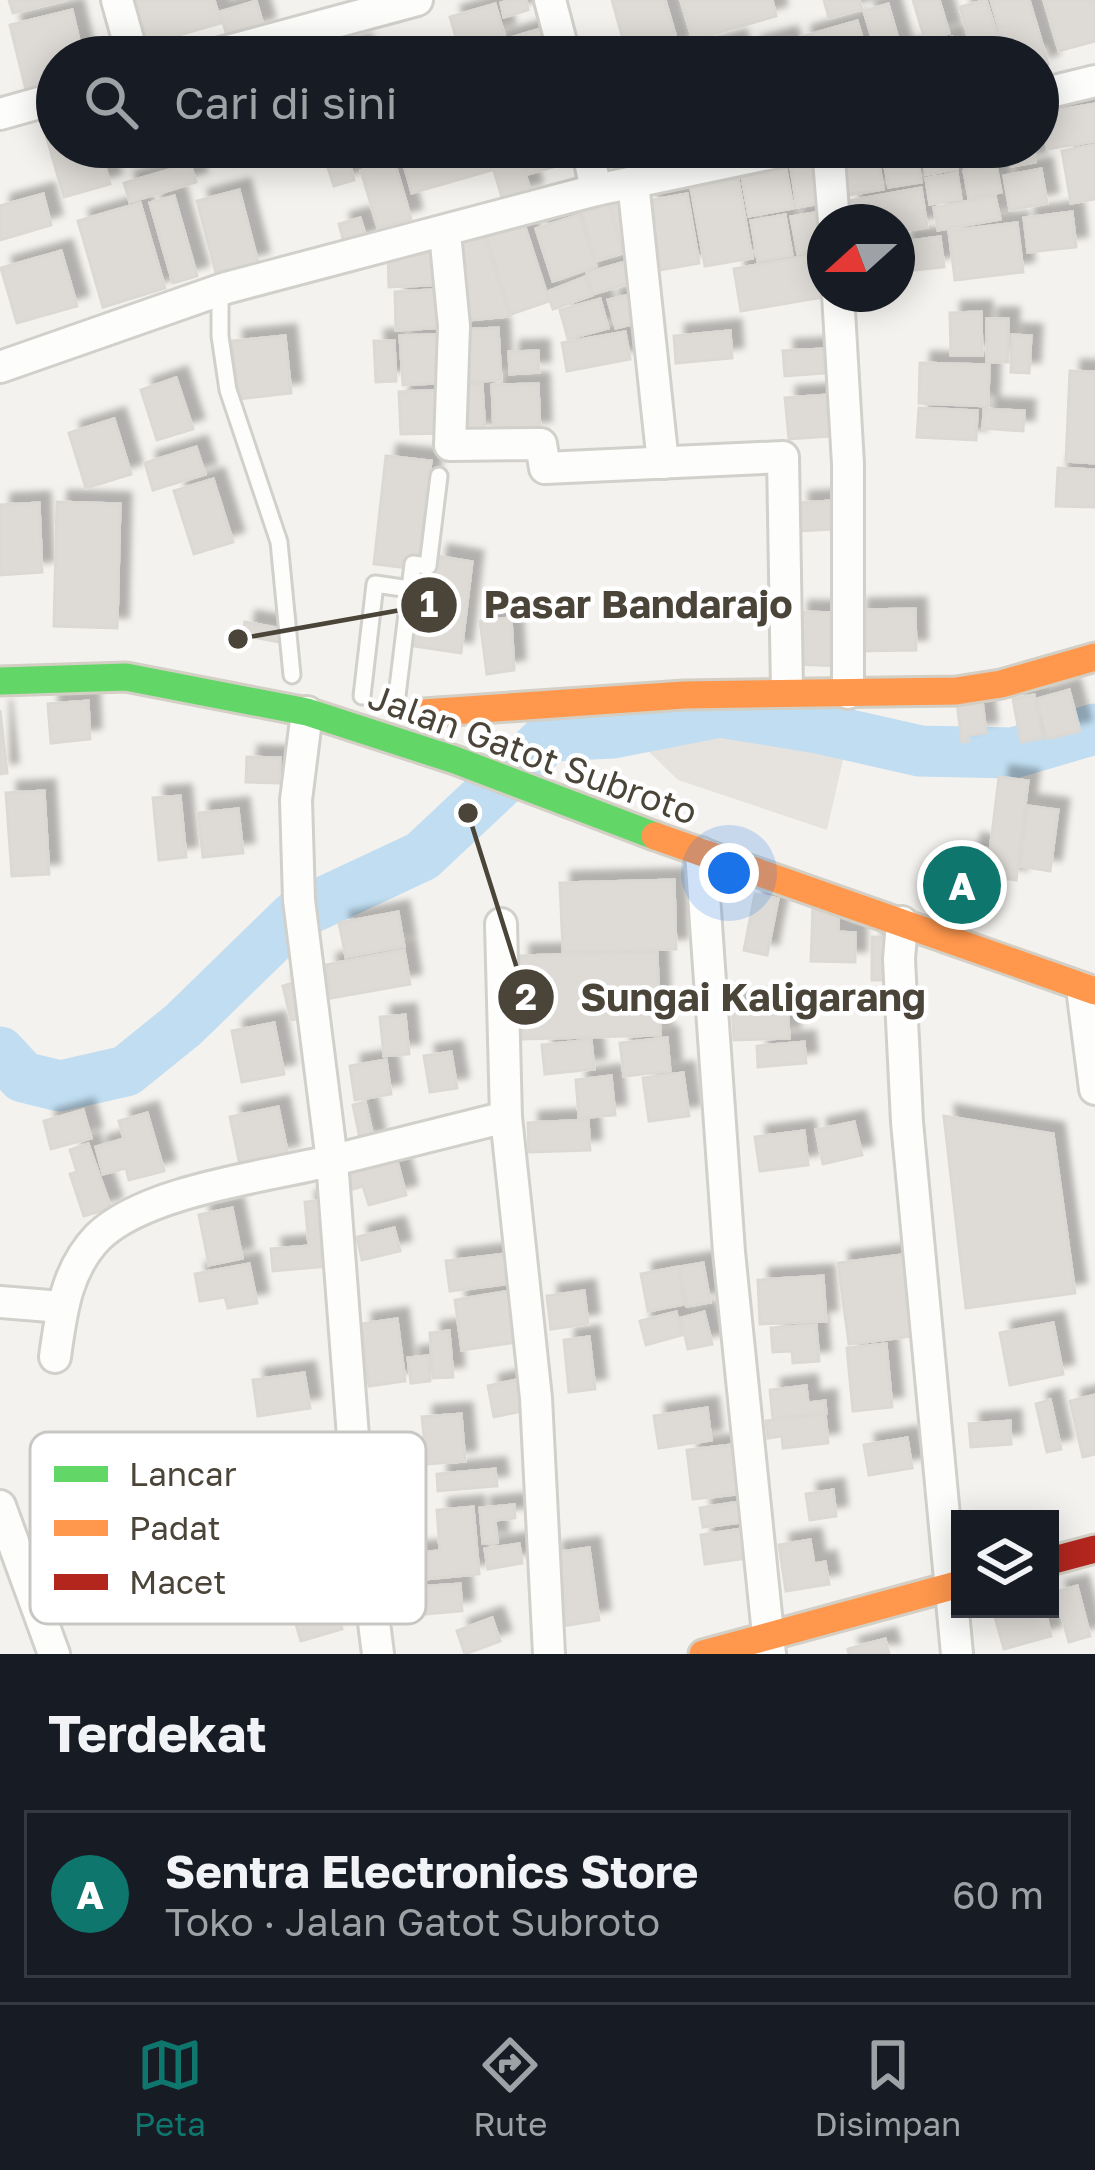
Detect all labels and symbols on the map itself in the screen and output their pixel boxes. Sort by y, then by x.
north arrow [807,204,915,312]
callout: Pasar Bandarajo [399,567,816,642]
text: Pasar Bandarajo [483,580,793,627]
text: 1 [420,582,438,625]
street label: Jalan Gatot Subroto [363,674,703,833]
pin: A [923,840,1001,930]
your location [699,843,759,903]
callout: Sungai Kaligarang [496,960,950,1035]
text: Sungai Kaligarang [580,973,926,1020]
text: 2 [515,975,537,1018]
legend [30,1432,426,1624]
text: Lancar [129,1454,237,1493]
text: Padat [129,1508,221,1547]
text: Macet [129,1562,226,1601]

